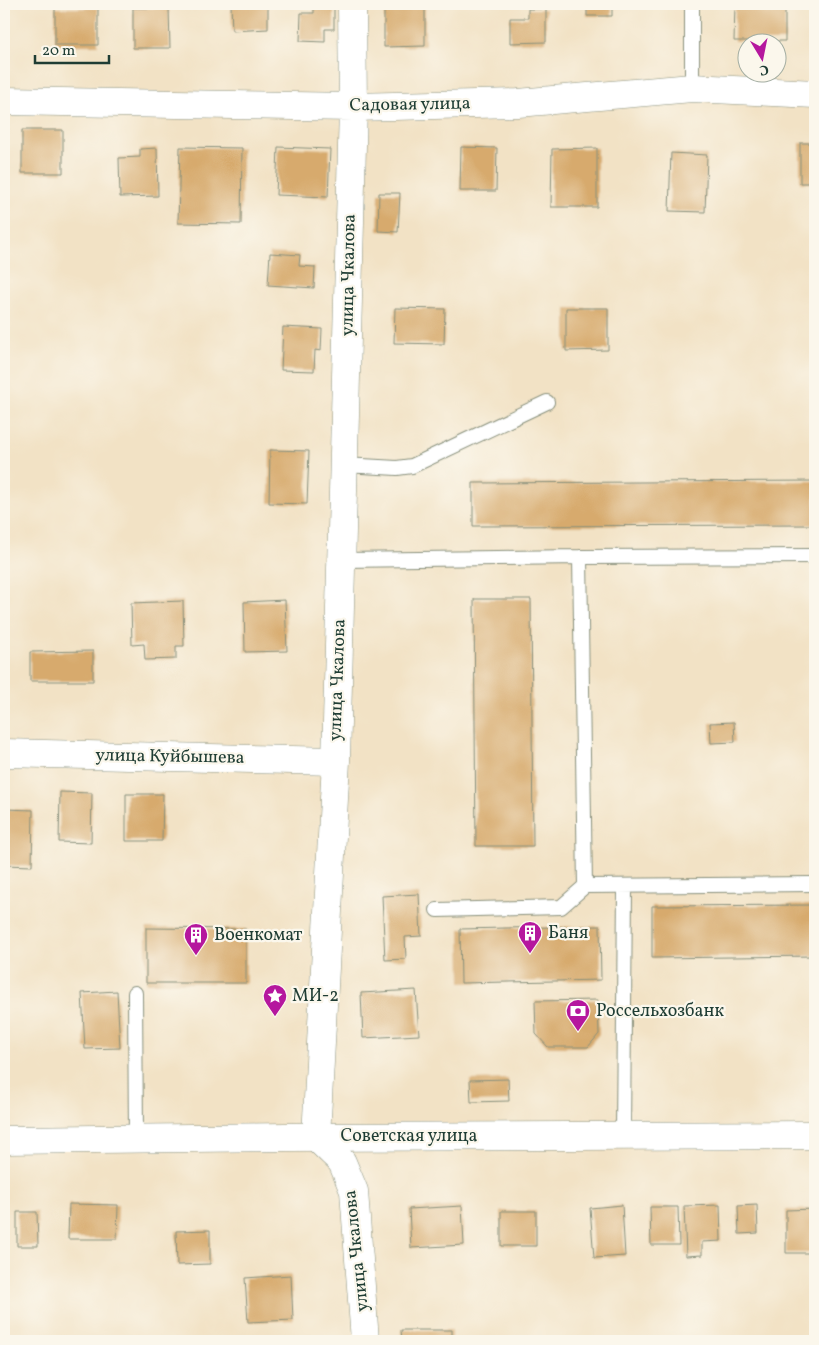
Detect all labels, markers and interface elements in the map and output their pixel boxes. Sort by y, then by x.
scale bar [35,32,109,64]
north arrow [736,32,786,82]
text: 20 m [42,41,75,62]
text: С [758,59,770,79]
street label: Садовая улица [349,91,471,119]
street label: улица Чкалова [335,214,363,336]
street label: улица Чкалова [323,618,353,742]
street label: улица Куйбышева [95,743,245,771]
building icon: Баня [517,920,543,954]
place label: Баня [548,921,588,946]
building icon: Военкомат [183,922,209,956]
place label: Военкомат [214,923,302,948]
place icon: МИ-2 [262,983,288,1017]
place label: МИ-2 [292,984,339,1009]
bank icon: Россельхозбанк [565,998,591,1032]
place label: Россельхозбанк [596,999,725,1024]
street label: Советская улица [340,1124,478,1149]
street label: улица Чкалова [338,1189,376,1313]

